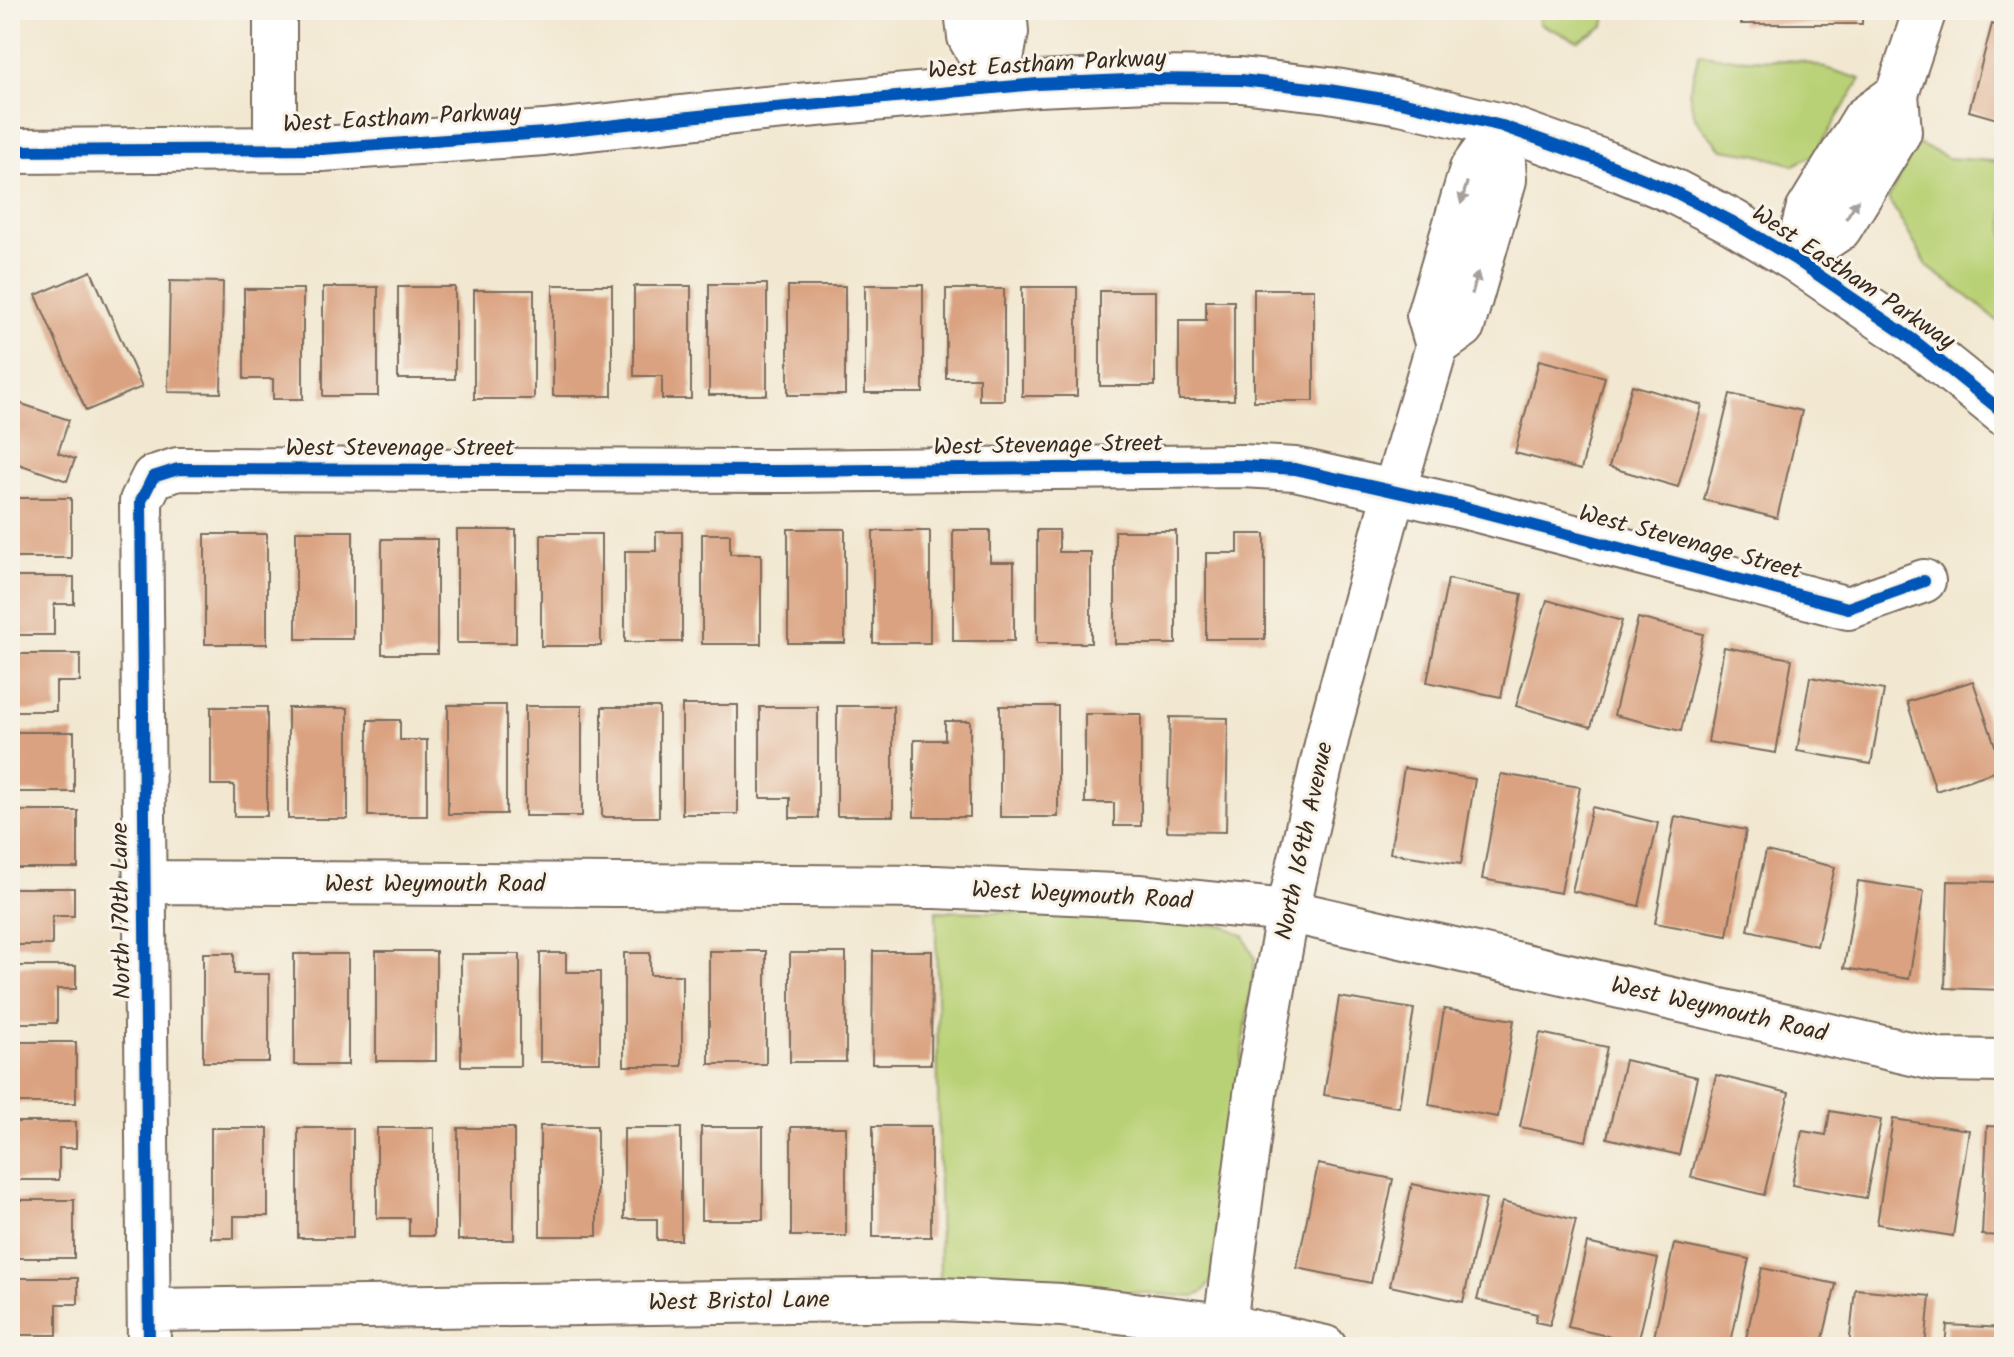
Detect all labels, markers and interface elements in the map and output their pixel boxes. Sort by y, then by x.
street label: West Eastham Parkway [927,39,1168,91]
street label: West Eastham Parkway [282,93,523,145]
one-way arrow [1457,181,1470,205]
street label: West Eastham Parkway [1743,195,1963,361]
one-way arrow [1845,198,1860,219]
one-way arrow [1470,271,1482,296]
street label: West Stevenage Street [933,424,1164,467]
street label: West Stevenage Street [285,429,515,468]
street label: West Stevenage Street [1574,495,1806,592]
street label: North 169th Avenue [1265,738,1345,944]
street label: North 170th Lane [101,822,143,1000]
street label: West Weymouth Road [325,865,546,904]
street label: West Weymouth Road [971,871,1194,921]
street label: West Weymouth Road [1607,966,1832,1054]
street label: West Bristol Lane [648,1281,830,1323]

